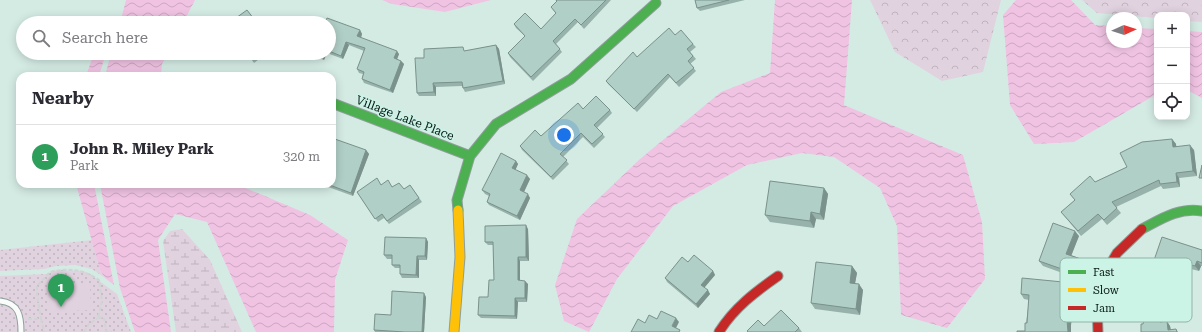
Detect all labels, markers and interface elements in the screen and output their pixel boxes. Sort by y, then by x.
north arrow [1106,12,1142,48]
map controls [1154,12,1190,120]
button: + [1154,12,1190,48]
search box [16,16,336,60]
icon: search [30,27,52,49]
text: Search here [62,29,148,47]
button: − [1154,48,1190,84]
button: locate [1154,84,1190,120]
text: Nearby [32,88,94,108]
street label: Village Lake Place [354,93,457,143]
your location [554,125,574,145]
text: John R. Miley Park [70,140,214,158]
text: 1 [41,149,49,164]
text: 320 m [283,149,320,164]
text: Park [70,158,99,173]
legend [1060,258,1192,322]
text: Fast [1093,266,1114,279]
pin: 1 [48,274,74,307]
text: Slow [1093,284,1120,297]
text: Jam [1093,302,1115,315]

